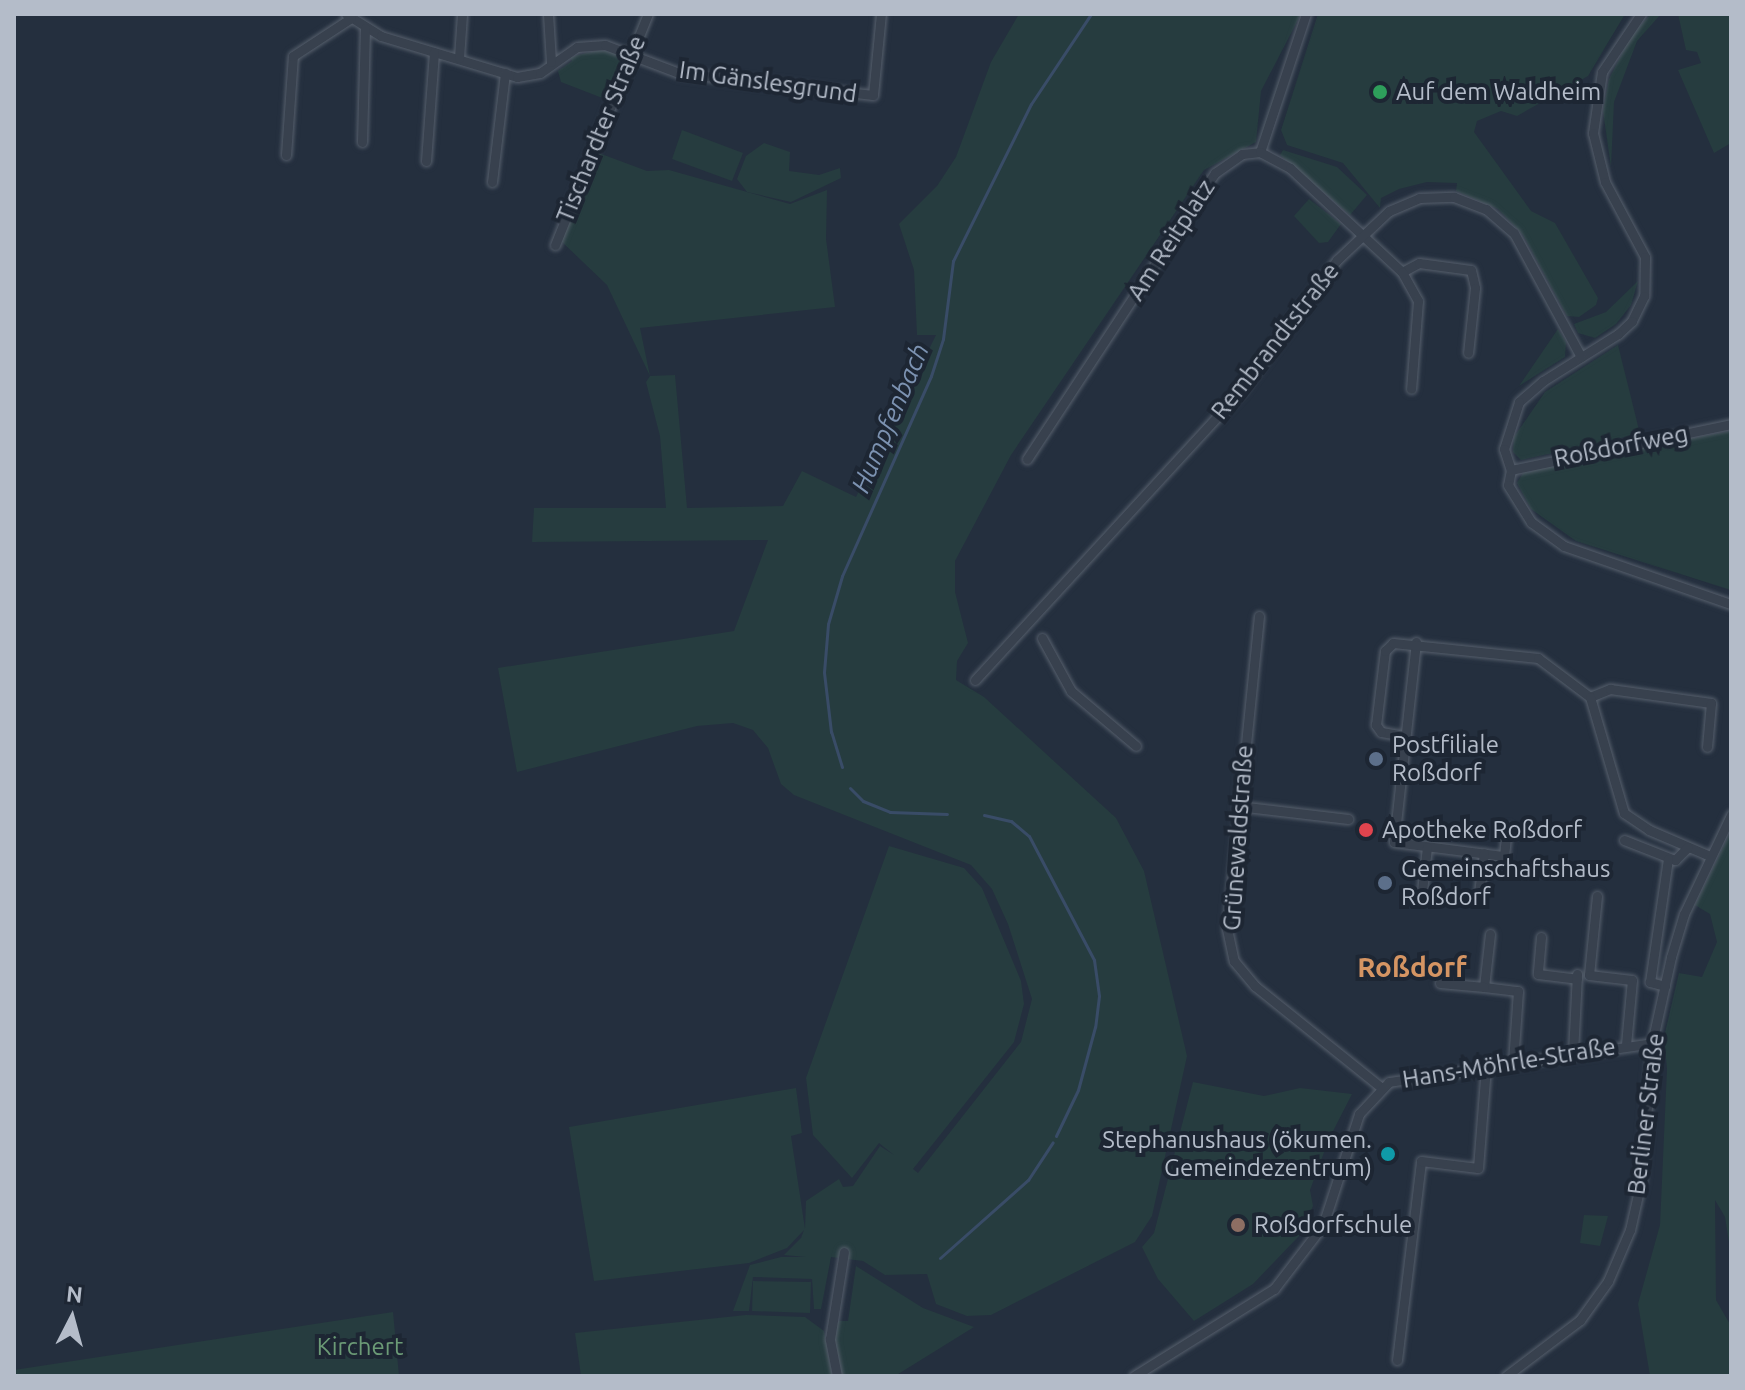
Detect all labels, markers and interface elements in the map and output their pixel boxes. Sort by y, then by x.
street label: Tischardter Straße [550,31,652,227]
street label: Im Gänslesgrund [677,55,859,109]
place label: Auf dem Waldheim [1396,78,1601,106]
marker: Auf dem Waldheim [1371,83,1389,101]
street label: Am Reitplatz [1121,174,1221,306]
street label: Rembrandtstraße [1205,257,1345,425]
water label: Humpfenbach [845,339,935,497]
street label: Roßdorfweg [1552,419,1690,473]
place label: Postfiliale Roßdorf [1392,731,1499,787]
street label: Grünewaldstraße [1217,744,1259,932]
marker: Postfiliale Roßdorf [1367,750,1385,768]
place label: Apotheke Roßdorf [1382,816,1582,844]
marker: Apotheke Roßdorf [1357,821,1375,839]
place label: Gemeinschaftshaus Roßdorf [1401,855,1610,911]
marker: Gemeinschaftshaus Roßdorf [1376,874,1394,892]
district label: Roßdorf [1357,950,1467,984]
street label: Hans-Möhrle-Straße [1400,1032,1618,1094]
street label: Berliner Straße [1622,1032,1670,1196]
place label: Stephanushaus (ökumen. Gemeindezentrum) [1102,1126,1372,1182]
marker: Stephanushaus (ökumen. Gemeindezentrum) [1379,1145,1397,1163]
place label: Roßdorfschule [1254,1211,1412,1239]
marker: Roßdorfschule [1229,1216,1247,1234]
north arrow [32,1278,112,1358]
text: N [65,1280,84,1307]
park label: Kirchert [317,1333,403,1361]

